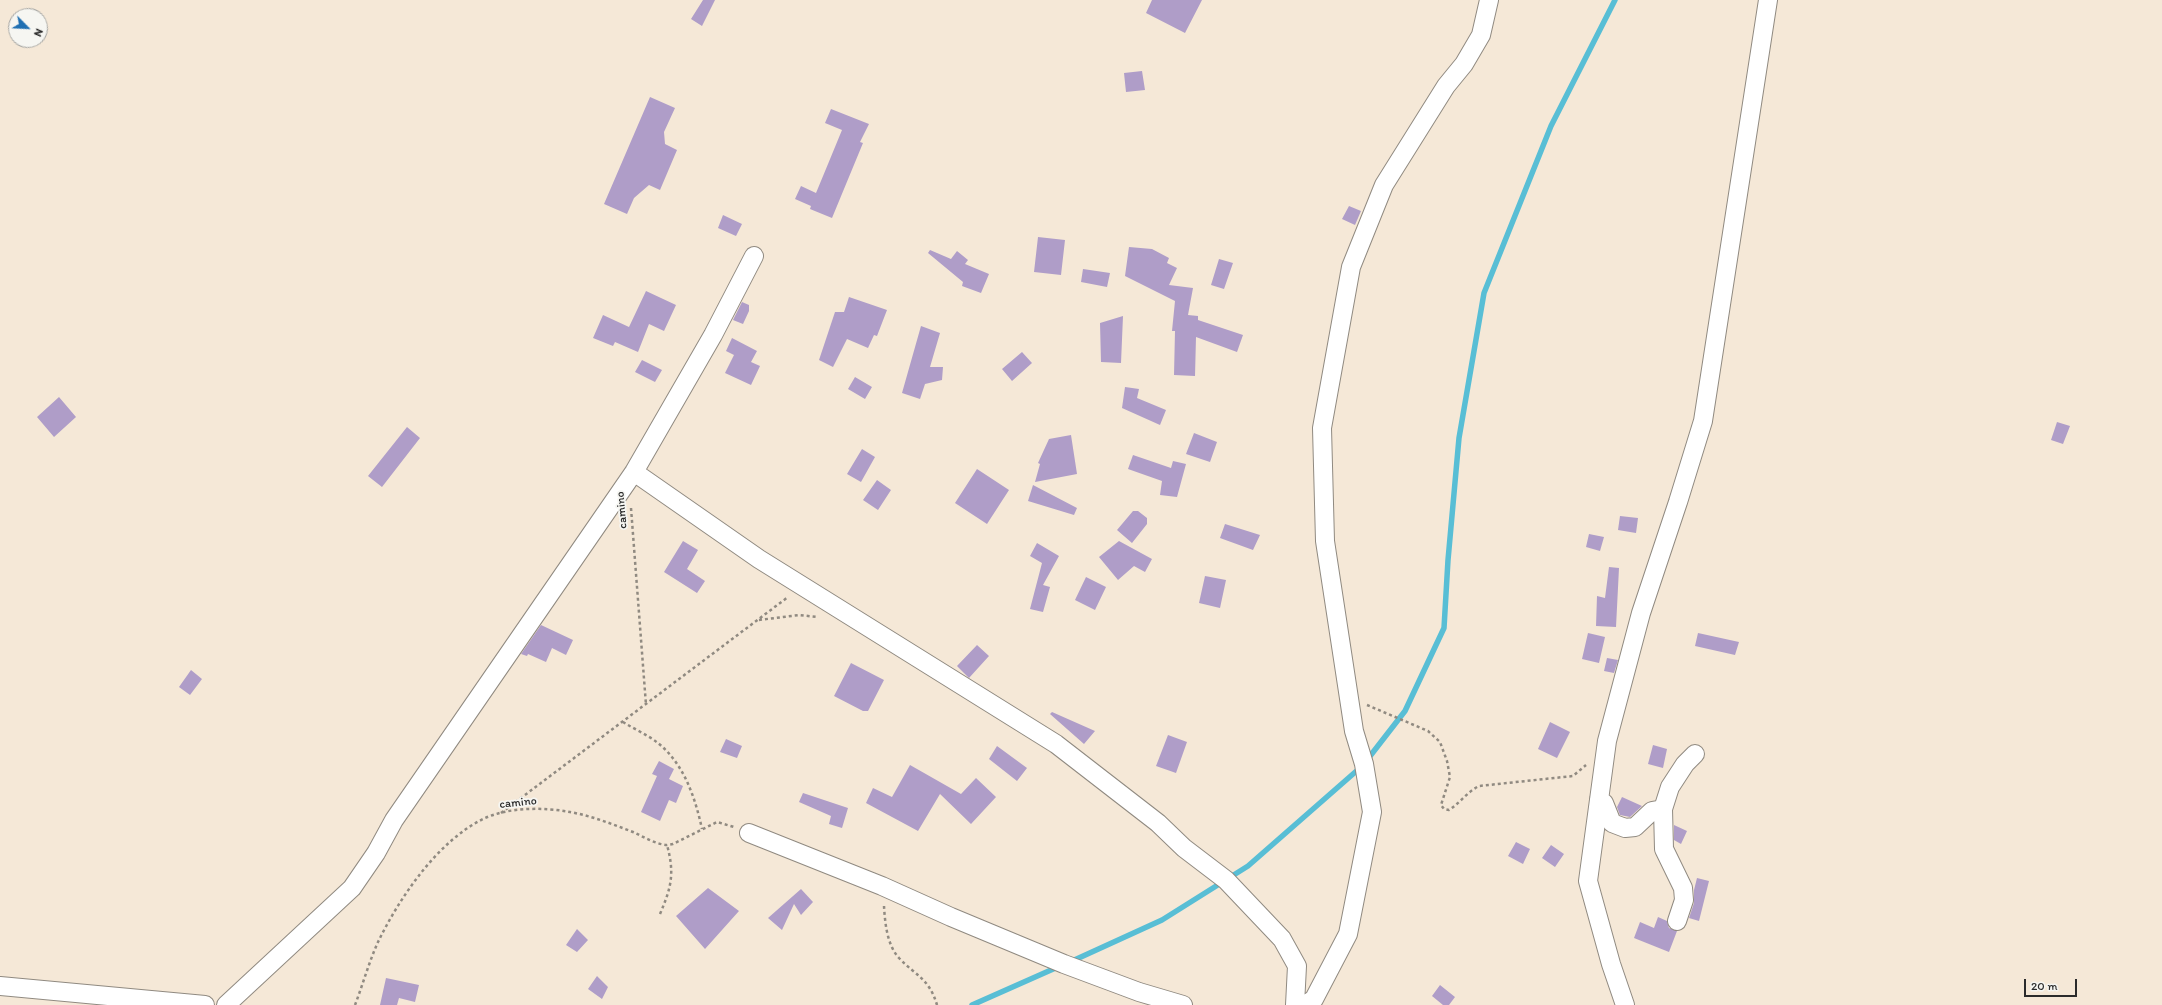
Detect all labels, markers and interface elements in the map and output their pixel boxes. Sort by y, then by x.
north arrow [8,8,48,48]
text: N [31,27,46,39]
street label: camino [613,491,631,529]
street label: camino [499,794,537,812]
scale bar [2026,971,2079,997]
text: 20 m [2031,979,2058,993]

